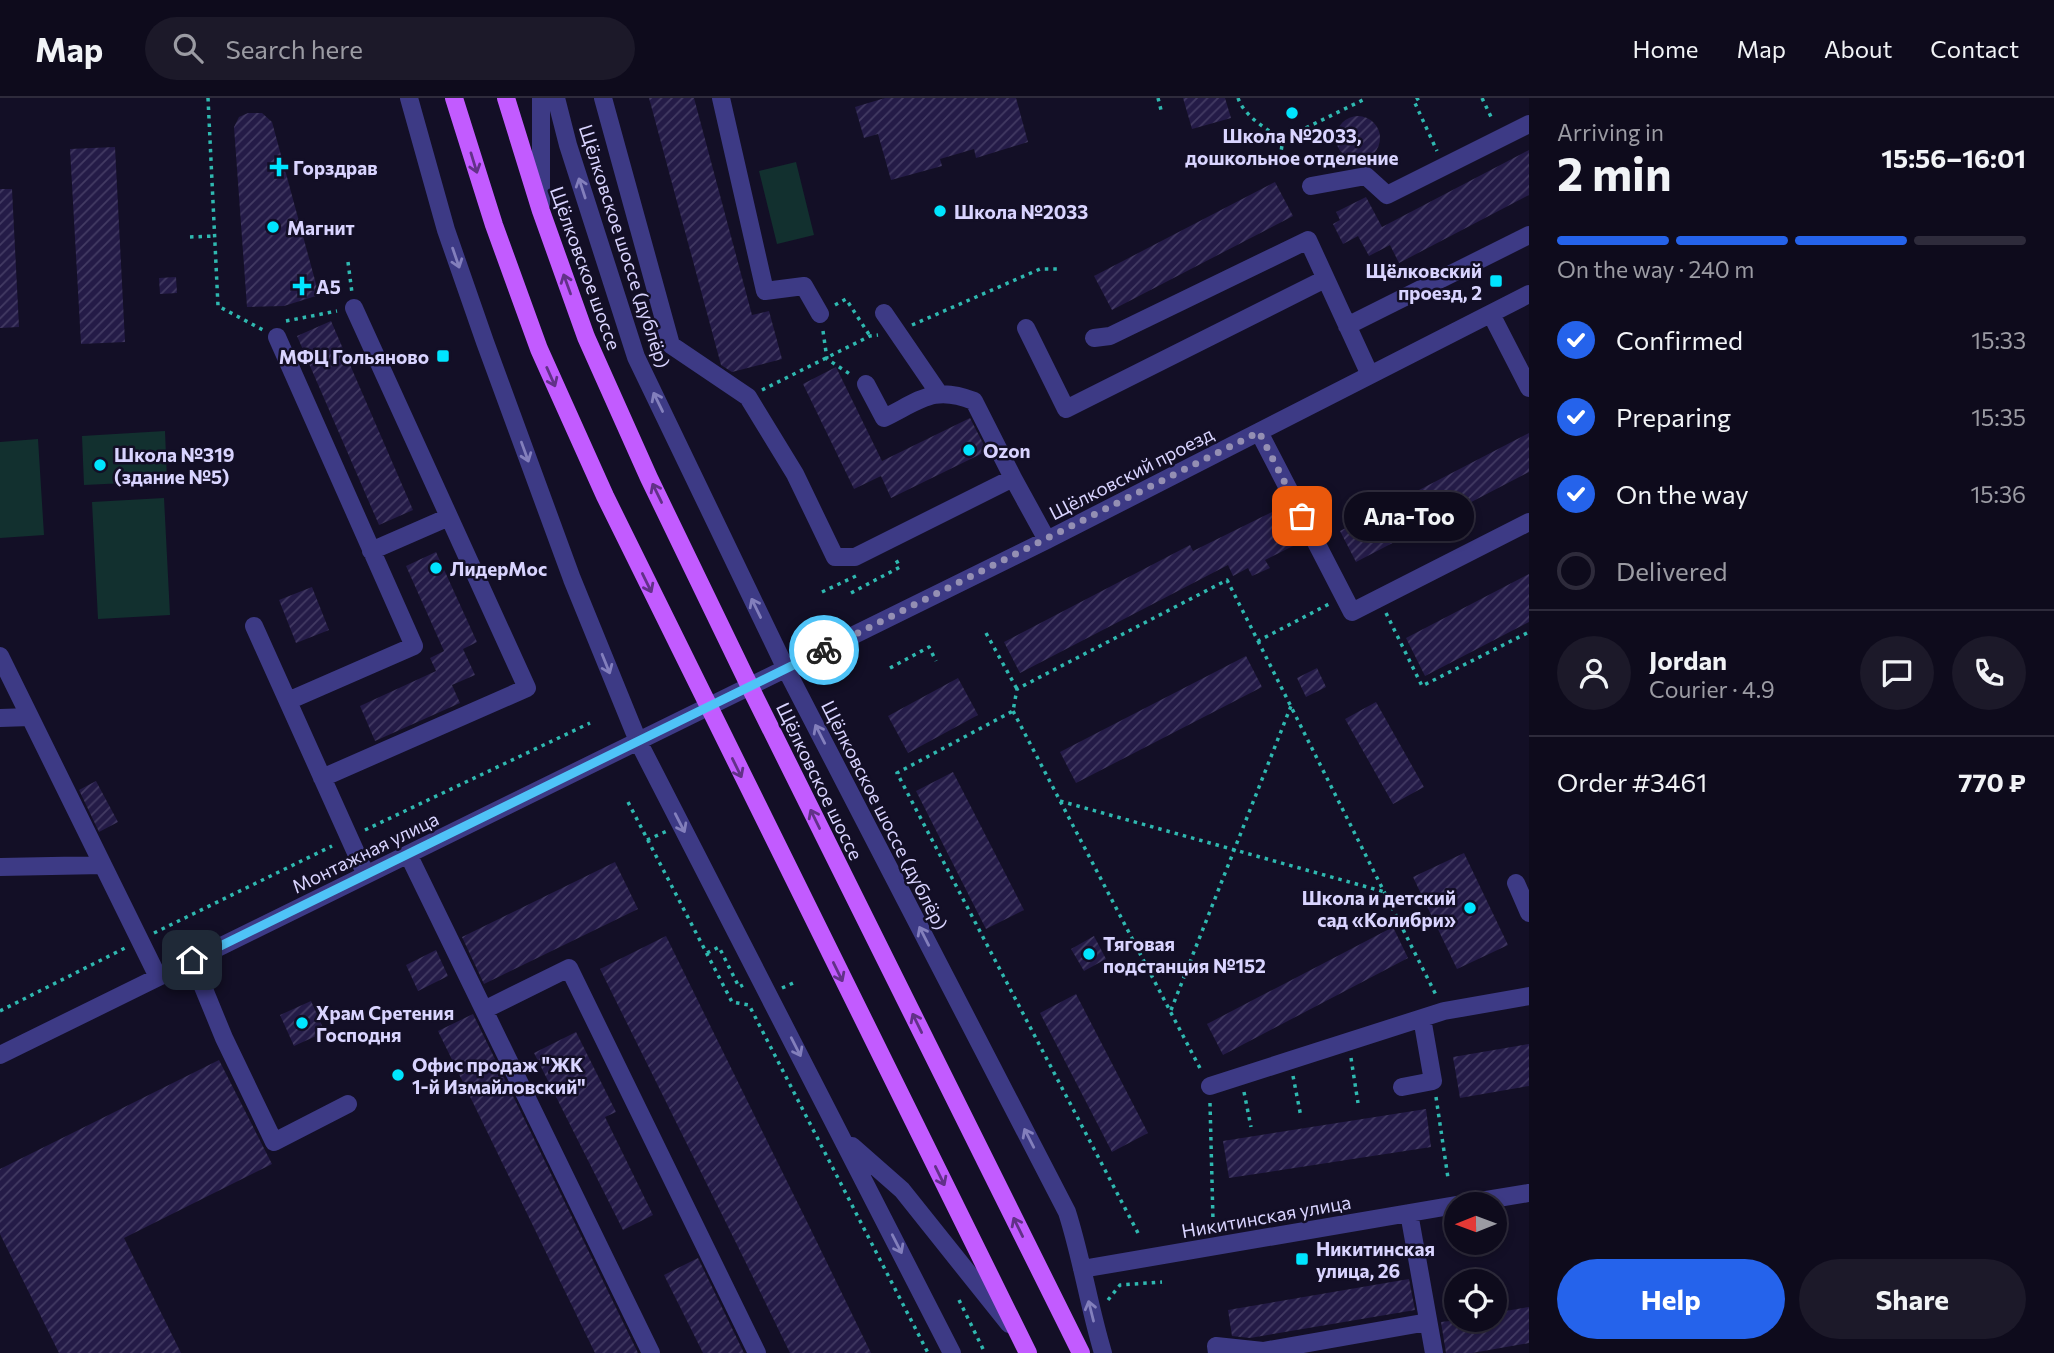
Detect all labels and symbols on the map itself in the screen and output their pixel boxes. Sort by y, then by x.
marker: Школа №2033, дошкольное отделение [1284,105,1300,121]
street label: Щёлковское шоссе (дублёр) [575,121,675,371]
place label: Школа №2033, дошкольное отделение [1185,124,1399,169]
one-way arrow [469,152,482,174]
place label: Горздрав [293,156,378,179]
marker: Горздрав [271,159,287,175]
one-way arrow [575,178,587,200]
street label: Щёлковское шоссе [546,183,626,353]
place label: Школа №2033 [954,200,1088,223]
marker: Школа №2033 [932,203,948,219]
place label: Магнит [287,216,355,239]
marker: Магнит [265,219,281,235]
one-way arrow [451,246,463,268]
place label: Щёлковский проезд, 2 [1365,259,1482,304]
one-way arrow [560,273,573,295]
marker: Щёлковский проезд, 2 [1488,273,1504,289]
place label: А5 [316,275,341,298]
marker: А5 [294,278,310,294]
place label: МФЦ Гольяново [279,345,429,368]
marker: МФЦ Гольяново [435,348,451,364]
one-way arrow [545,366,558,387]
one-way arrow [651,392,664,414]
street label: Щёлковский проезд [1045,422,1217,524]
place label: Ozon [983,439,1031,462]
one-way arrow [520,440,532,462]
marker: Ozon [961,442,977,458]
place label: Школа №319 (здание №5) [114,443,234,488]
marker: Школа №319 (здание №5) [92,457,108,473]
one-way arrow [649,483,663,504]
pin [1272,486,1332,546]
callout: Ала-Тоо [1344,492,1474,540]
place label: ЛидерМос [450,557,547,580]
marker: ЛидерМос [428,560,444,576]
one-way arrow [641,572,655,593]
one-way arrow [749,598,763,619]
courier [789,615,859,685]
one-way arrow [600,653,613,675]
street label: Щёлковское шоссе (дублёр) [817,696,953,934]
street label: Щёлковское шоссе [772,698,868,864]
one-way arrow [812,724,826,745]
one-way arrow [731,757,745,778]
street label: Монтажная улица [288,806,442,898]
one-way arrow [808,809,822,830]
one-way arrow [674,812,688,833]
place label: Школа и детский сад «Колибри» [1302,886,1456,931]
marker: Школа и детский сад «Колибри» [1462,900,1478,916]
one-way arrow [917,926,931,947]
pin [162,930,222,990]
place label: Тяговая подстанция №152 [1103,932,1266,977]
marker: Тяговая подстанция №152 [1081,946,1097,962]
one-way arrow [832,961,846,982]
place label: Храм Сретения Господня [316,1001,454,1046]
one-way arrow [909,1013,923,1034]
marker: Храм Сретения Господня [294,1015,310,1031]
one-way arrow [790,1036,804,1057]
place label: Офис продаж "ЖК 1-й Измайловский" [412,1053,586,1098]
marker: Офис продаж "ЖК 1-й Измайловский" [390,1067,406,1083]
one-way arrow [1022,1128,1035,1149]
one-way arrow [933,1165,947,1186]
street label: Никитинская улица [1179,1190,1353,1242]
north arrow [1444,1192,1507,1255]
one-way arrow [1010,1217,1024,1238]
one-way arrow [891,1233,905,1254]
place label: Никитинская улица, 26 [1316,1237,1435,1282]
marker: Никитинская улица, 26 [1294,1251,1310,1267]
one-way arrow [1084,1300,1097,1323]

